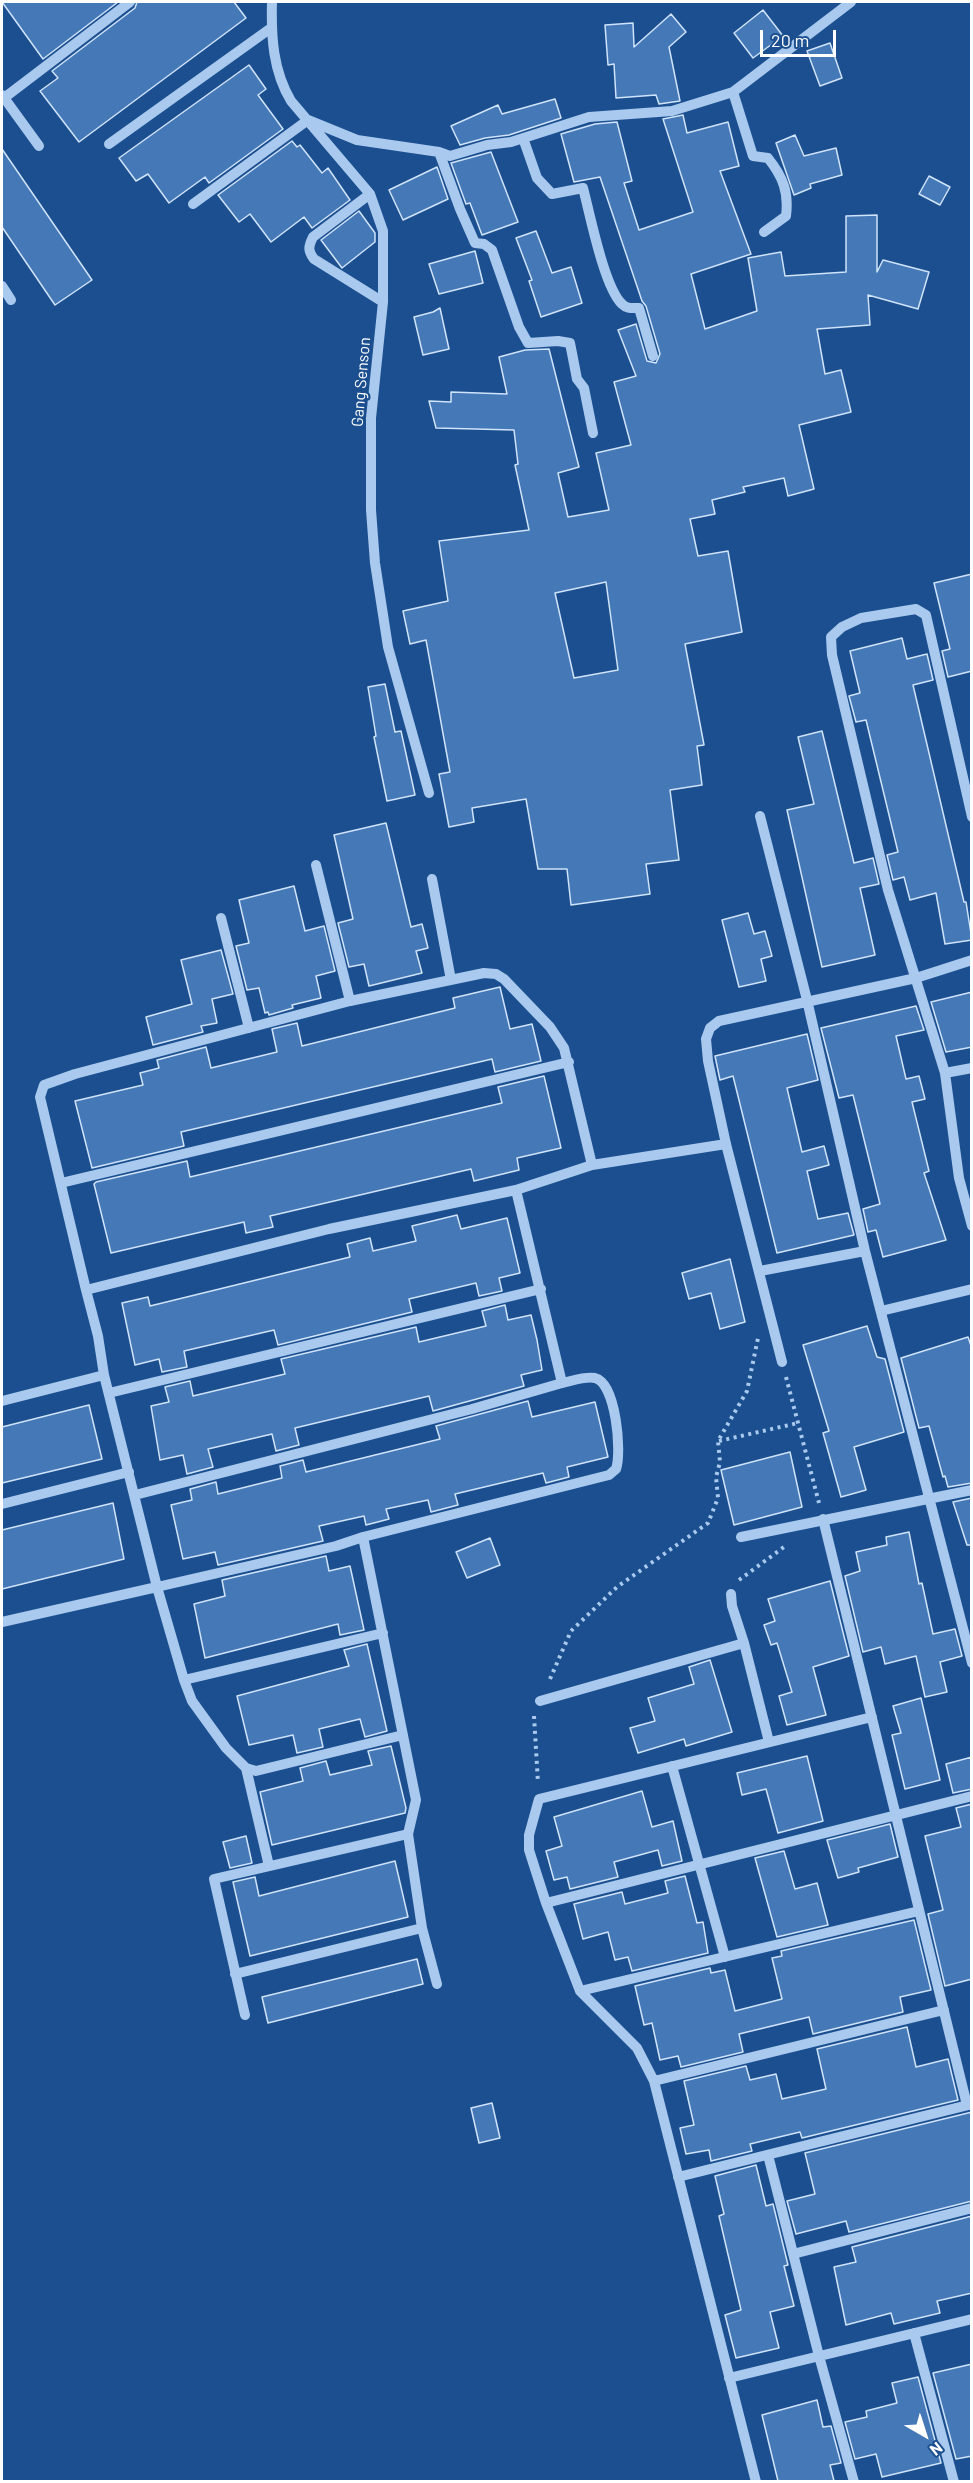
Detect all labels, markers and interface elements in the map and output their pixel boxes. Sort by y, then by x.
scale bar [763,18,840,56]
text: 20 m [771,29,809,51]
street label: Gang Senson [348,336,374,428]
north arrow [895,2405,955,2465]
text: N [927,2439,947,2460]

